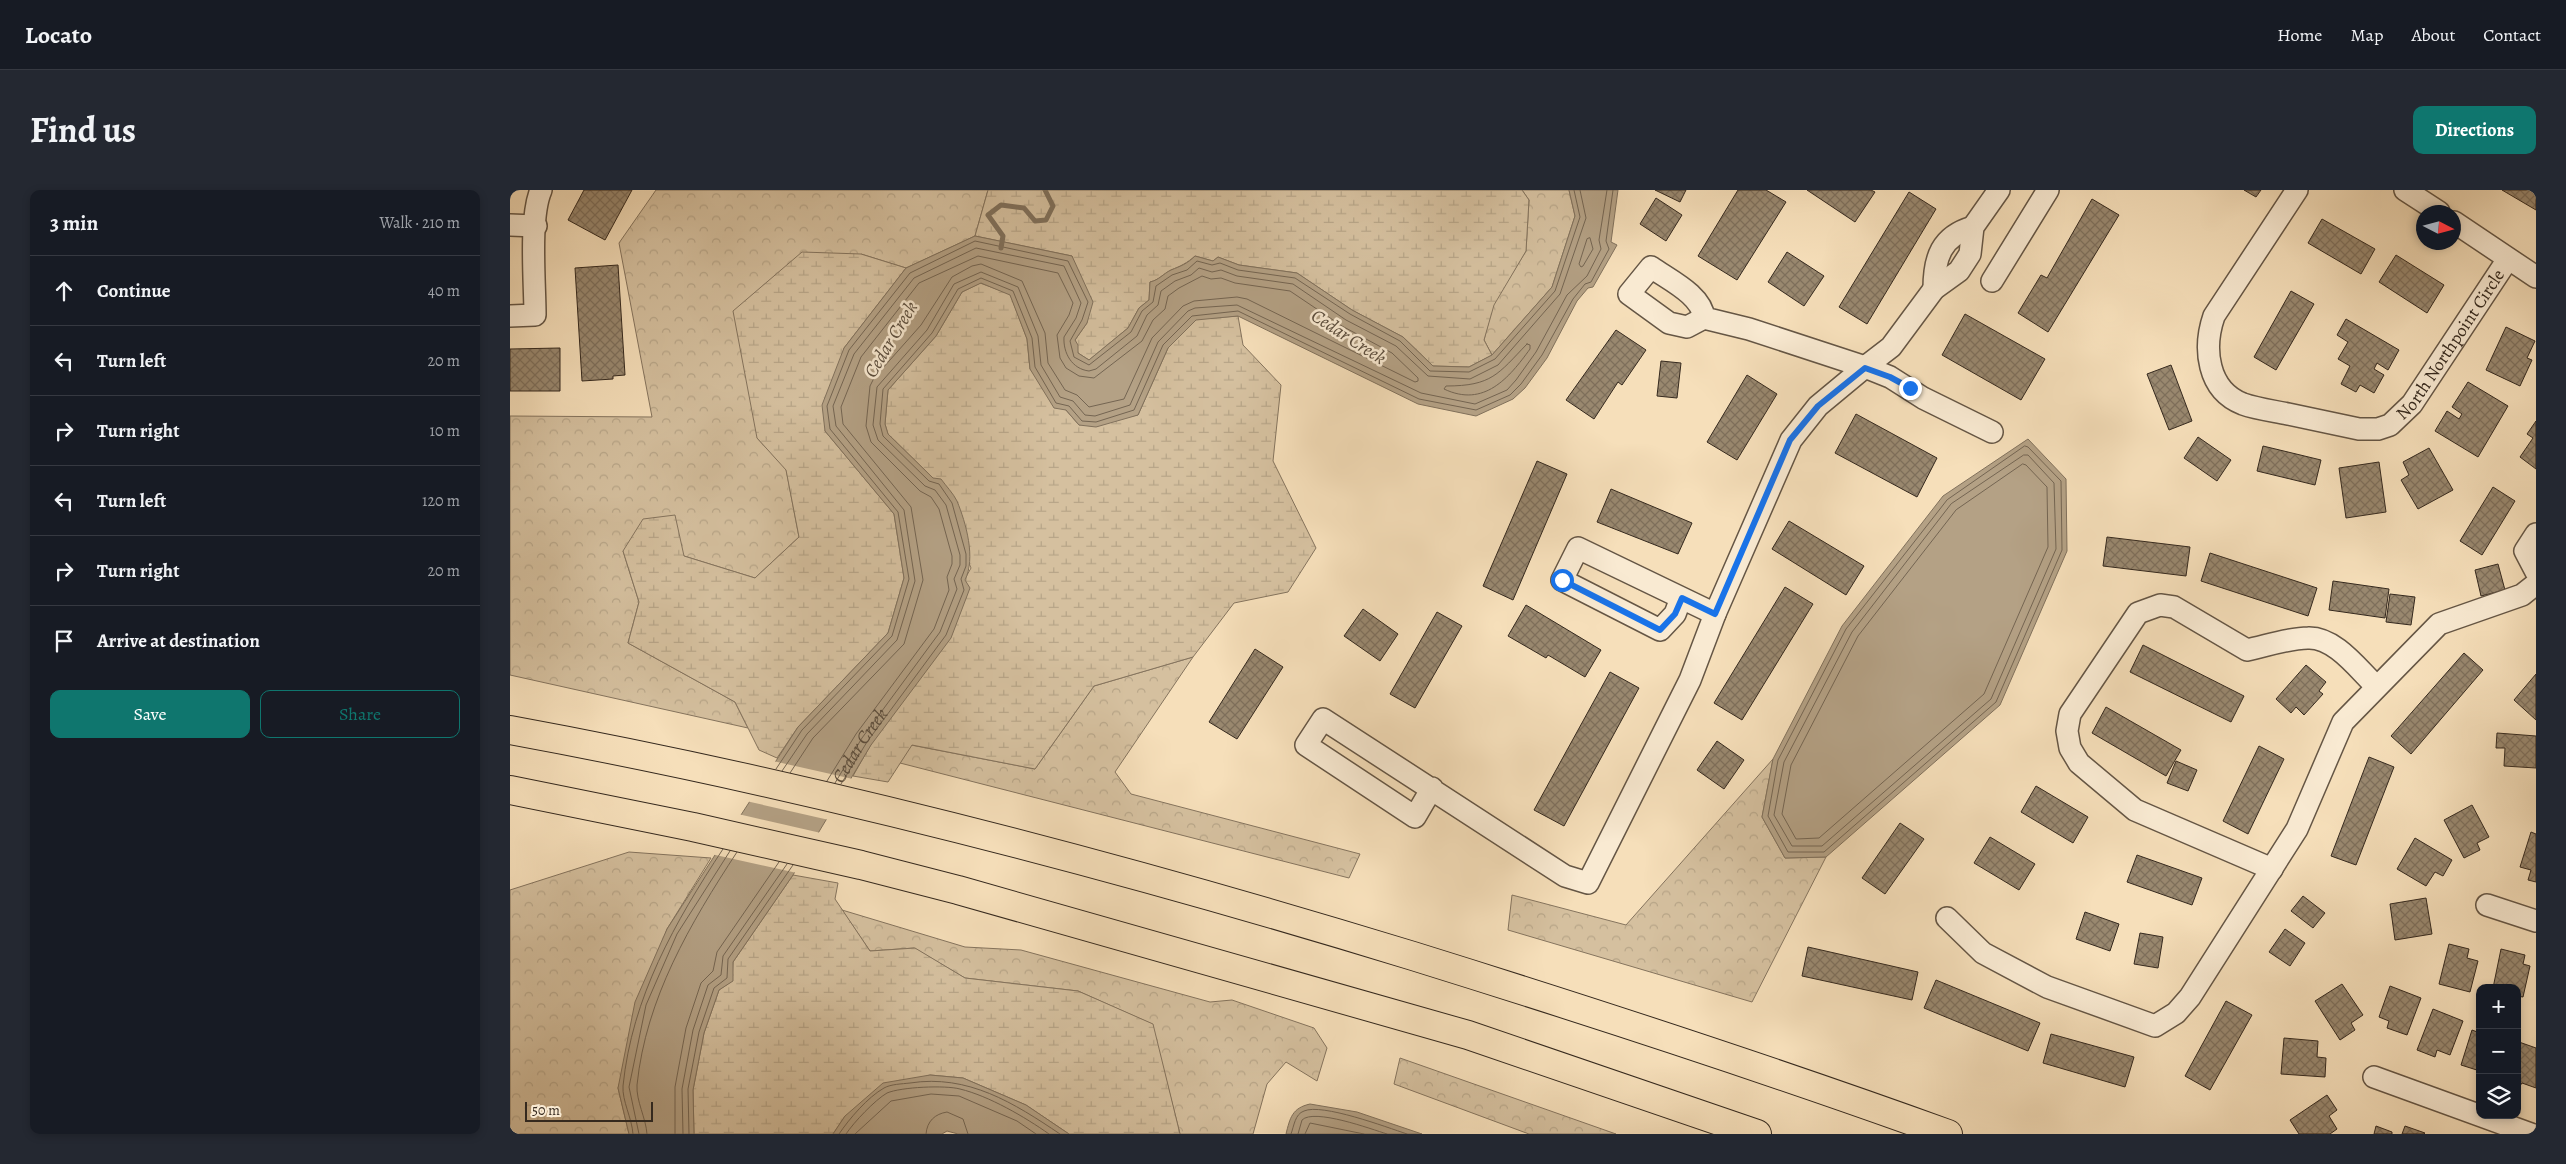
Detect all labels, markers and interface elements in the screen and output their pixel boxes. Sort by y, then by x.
text: Locato [25,19,92,51]
text: Home [2277,23,2322,47]
text: Map [2350,23,2383,47]
text: About [2411,23,2455,47]
text: Contact [2483,23,2541,47]
text: Find us [30,106,136,154]
button: Directions [2413,106,2536,154]
north arrow [2416,205,2461,250]
text: 3 min [50,209,98,237]
text: Walk · 210 m [379,212,460,234]
street label: North Northpoint Circle [2391,264,2510,425]
icon: ahead [50,277,78,305]
text: Continue [97,278,171,304]
text: 40 m [428,280,460,302]
water label: Cedar Creek [858,296,924,383]
water label: Cedar Creek [1306,303,1391,371]
icon: left [50,347,78,375]
text: Turn left [97,348,166,374]
text: 20 m [427,350,460,372]
route end [1899,377,1922,400]
icon: right [50,417,78,445]
text: Turn right [97,418,179,444]
text: 10 m [430,420,460,442]
icon: left [50,487,78,515]
text: Turn left [97,488,166,514]
text: 120 m [422,490,460,512]
icon: right [50,557,78,585]
text: Turn right [97,558,179,584]
text: 20 m [427,560,460,582]
route start [1551,569,1574,592]
icon: arrive [50,627,78,655]
text: Arrive at destination [97,628,260,654]
button: Save [50,690,250,738]
button: Share [260,690,460,738]
water label: Cedar Creek [826,703,894,788]
map controls [2476,984,2521,1119]
button: + [2476,984,2521,1029]
button: − [2476,1029,2521,1074]
button: layers [2476,1074,2521,1119]
scale bar [525,1099,652,1122]
text: 50 m [532,1101,560,1120]

